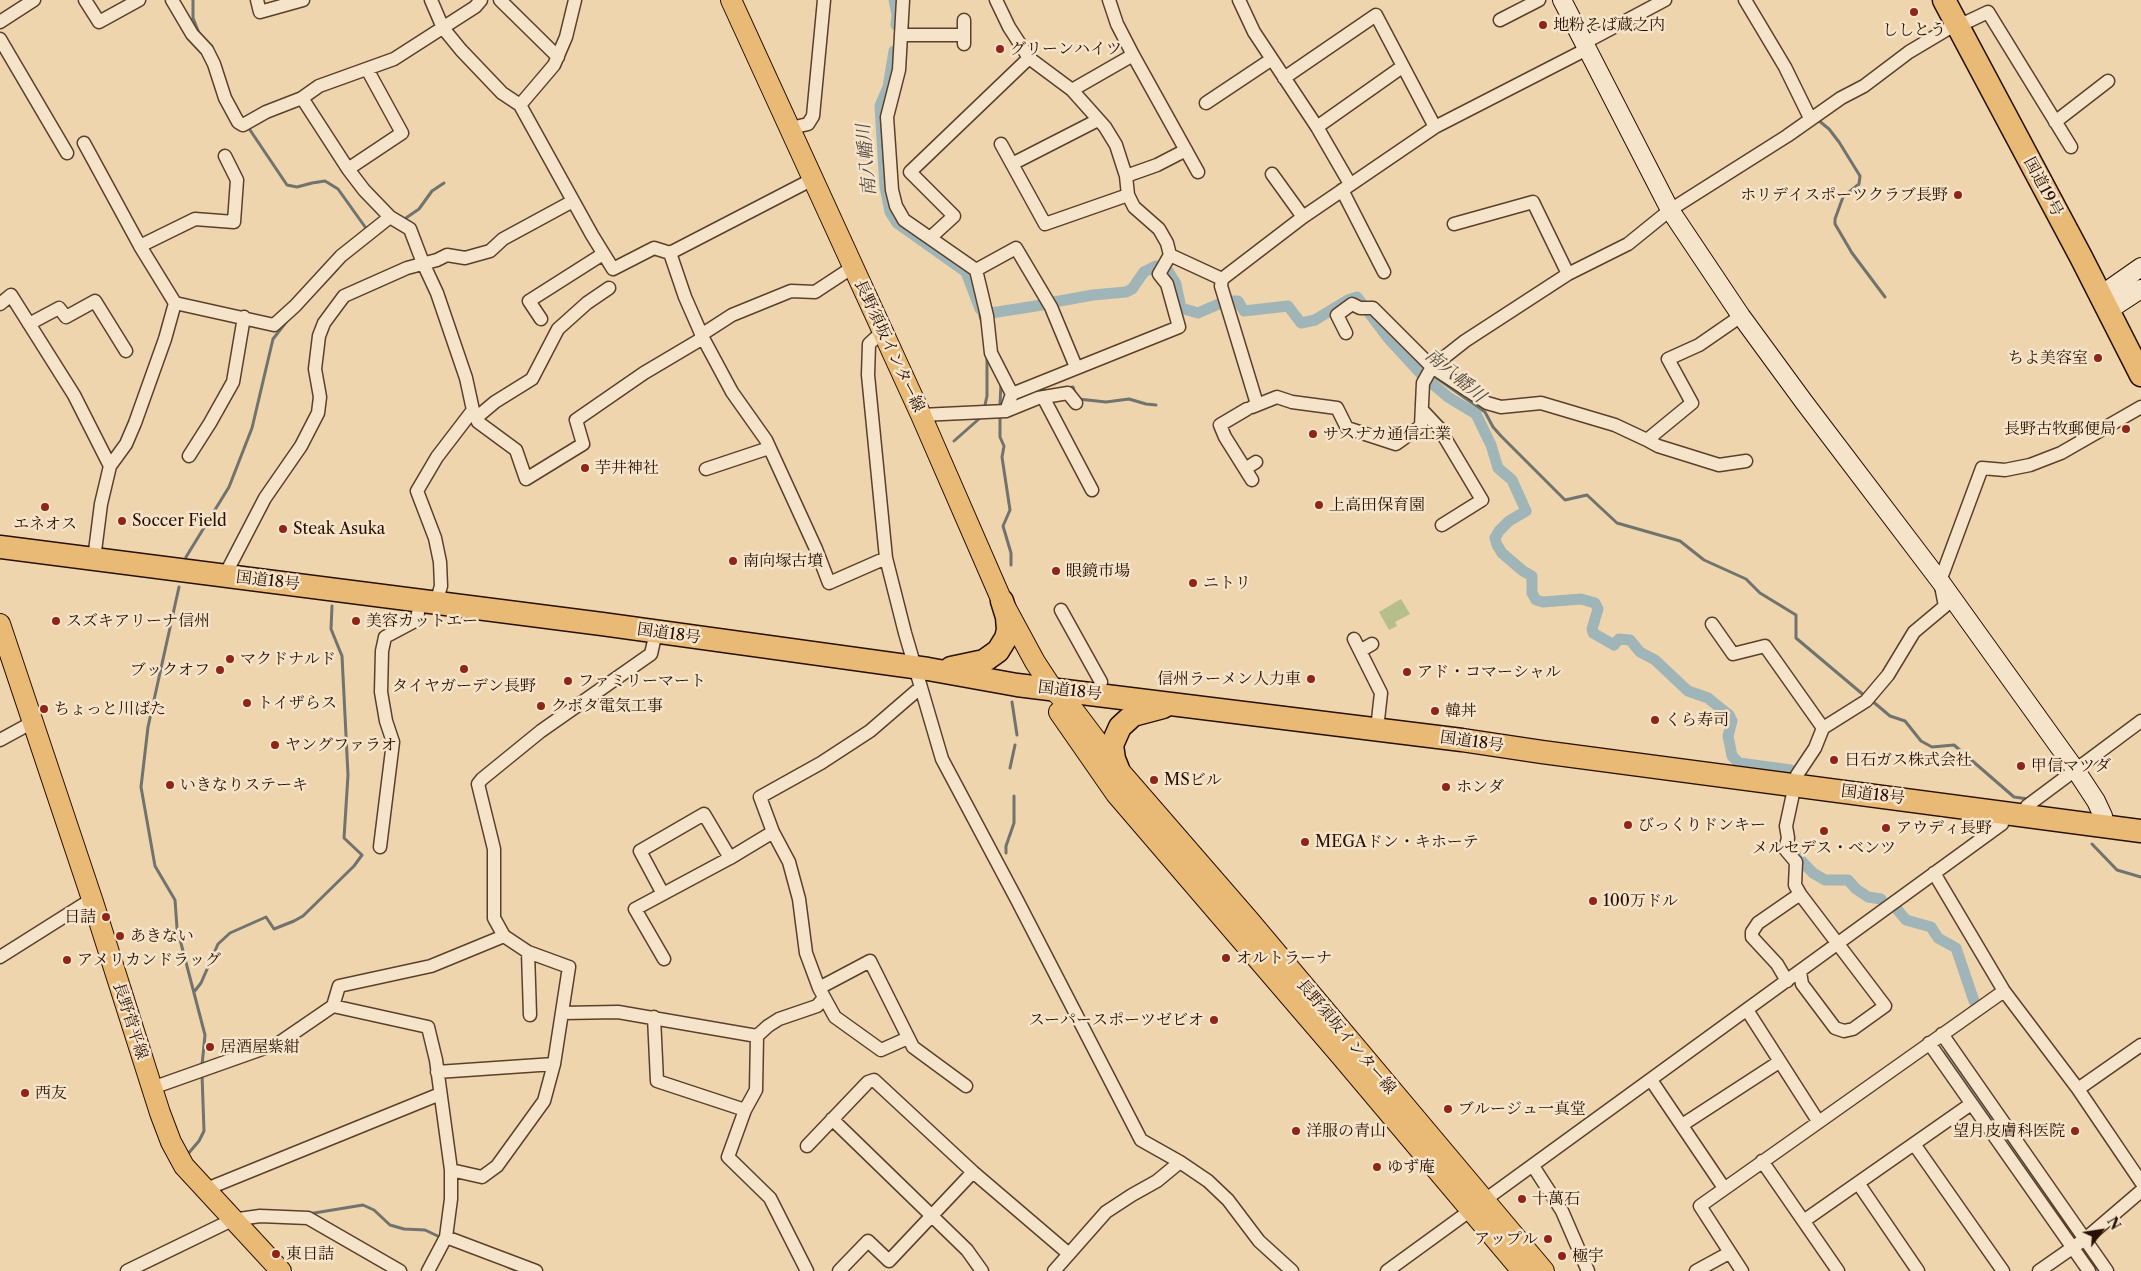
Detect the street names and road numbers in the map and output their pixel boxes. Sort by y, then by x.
street label: 国道19号 [2019,154,2067,220]
street label: 長野須坂インター線 [850,277,928,415]
street label: 国道18号 [235,568,301,594]
street label: 国道18号 [636,620,702,648]
street label: 国道18号 [1037,678,1103,704]
street label: 国道18号 [1439,728,1505,756]
street label: 国道18号 [1840,782,1906,808]
street label: 長野須坂インター線 [1292,976,1400,1098]
street label: 長野菅平線 [109,980,151,1062]

